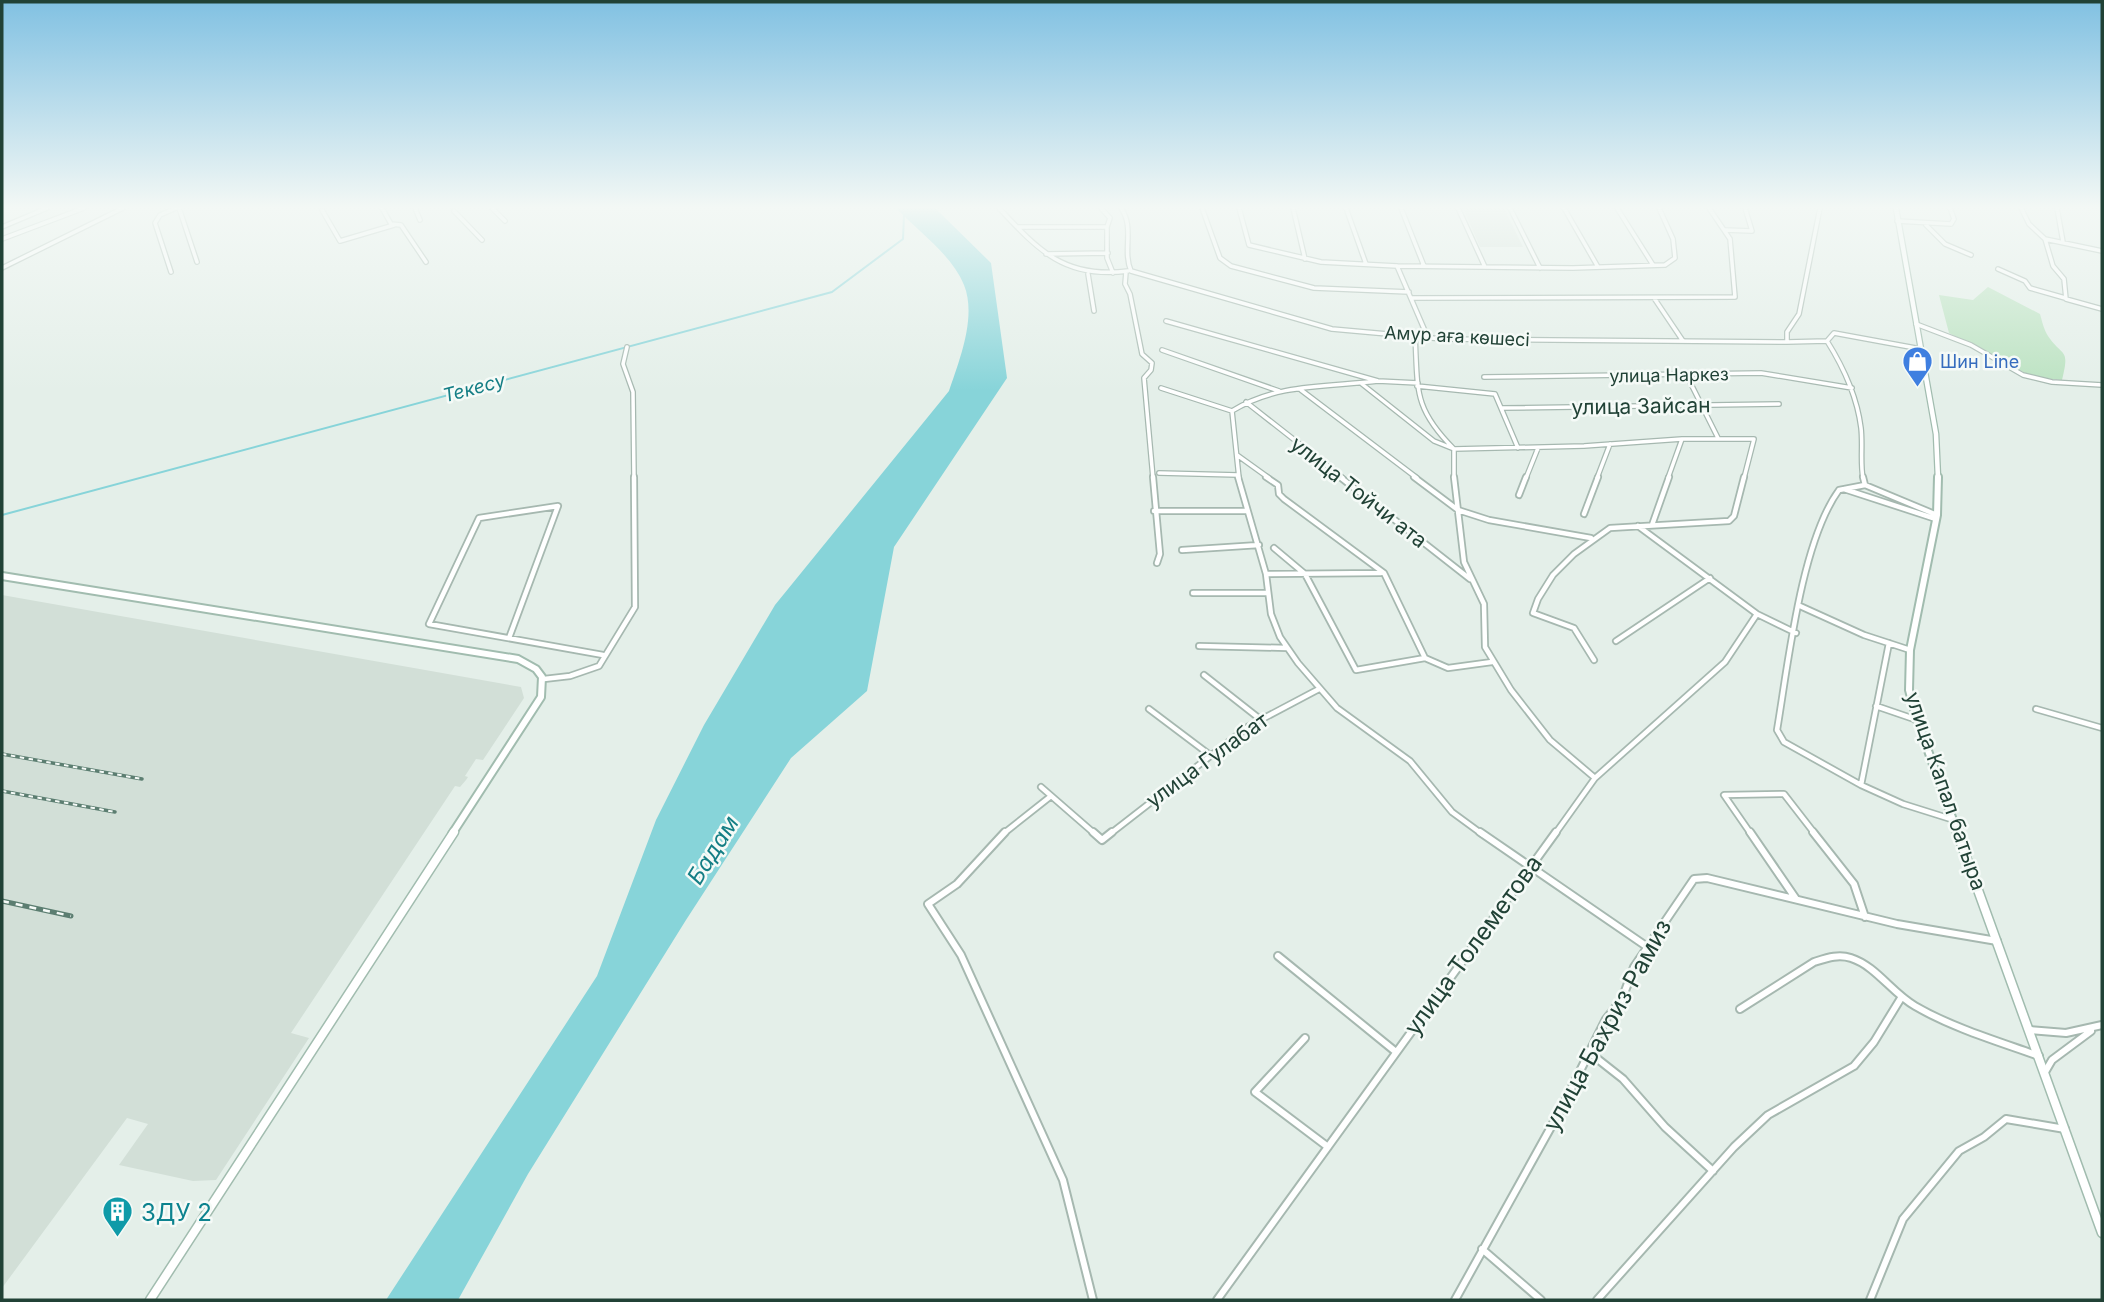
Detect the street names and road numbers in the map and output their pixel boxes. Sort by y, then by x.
street label: Амур аға көшесі [1384,322,1530,350]
street label: улица Наркез [1609,363,1729,387]
street label: улица Зайсан [1571,392,1711,420]
street label: улица Тойчи ата [1286,431,1432,553]
street label: улица Капал батыра [1900,688,1992,894]
street label: улица Гулабат [1141,707,1273,813]
street label: улица Толеметова [1398,849,1548,1041]
street label: улица Бахриз Рамиз [1537,914,1677,1136]

